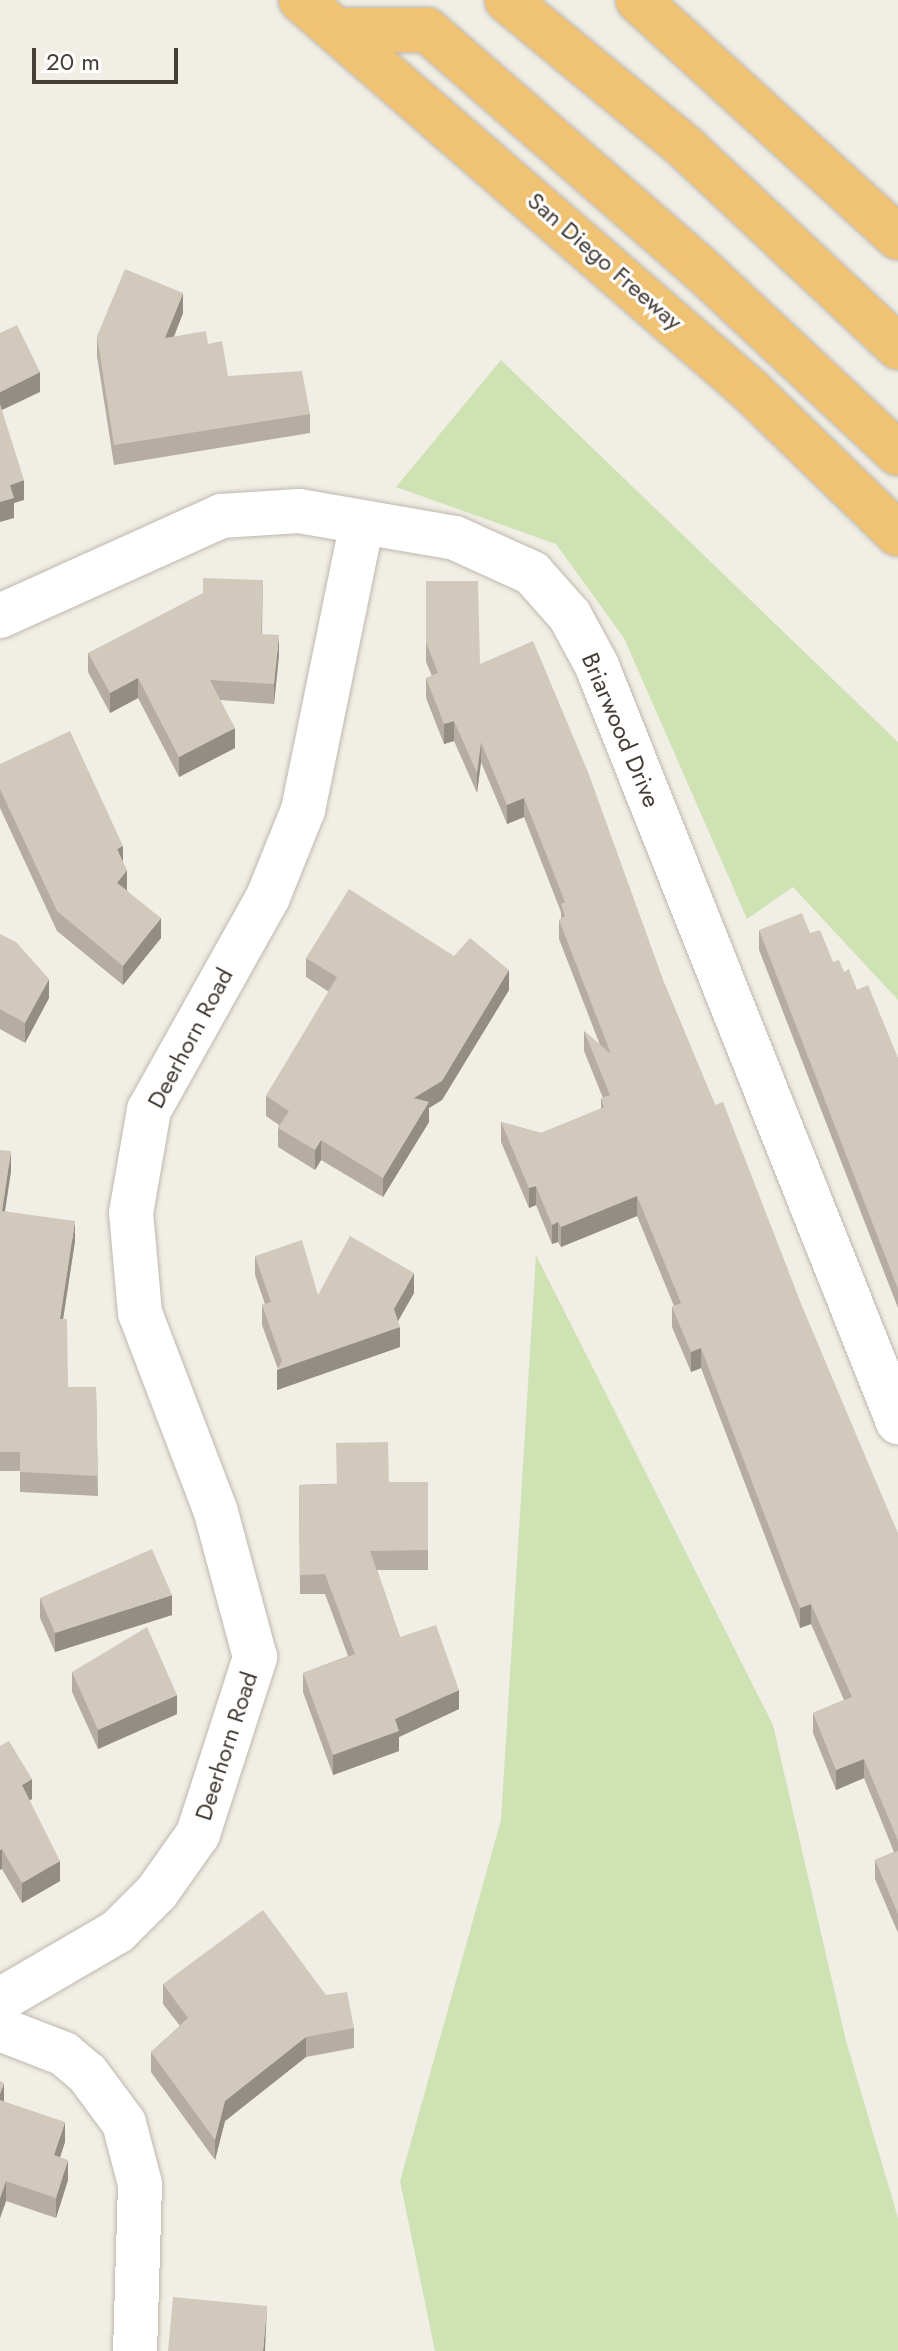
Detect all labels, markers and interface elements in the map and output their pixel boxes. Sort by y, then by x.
scale bar [36,32,182,82]
text: 20 m [46,44,100,79]
street label: San Diego Freeway [522,186,688,336]
street label: Briarwood Drive [576,649,666,811]
street label: Deerhorn Road [141,963,239,1113]
street label: Deerhorn Road [188,1668,264,1824]

